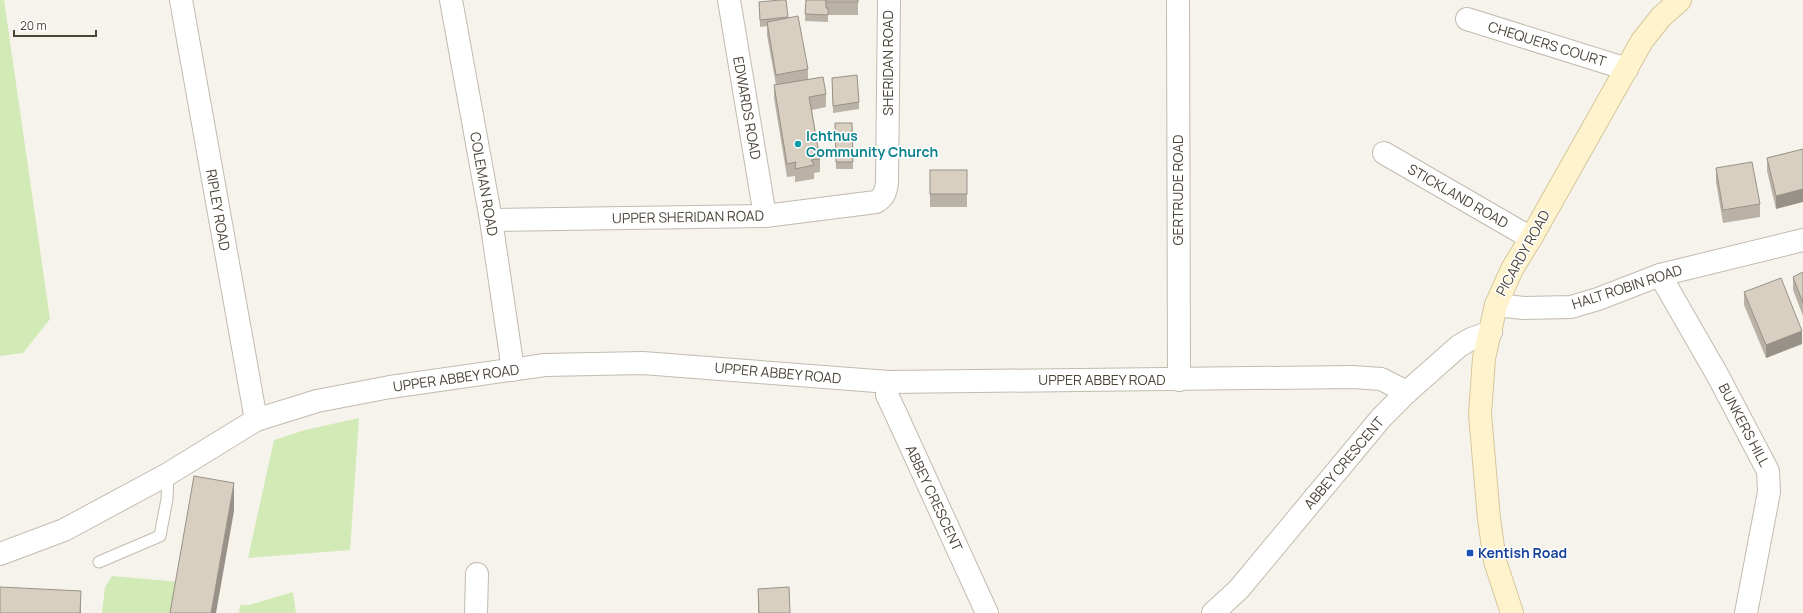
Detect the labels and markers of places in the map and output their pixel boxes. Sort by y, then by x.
place label: Ichthus Community Church [806,126,938,161]
marker: Ichthus Community Church [793,139,803,149]
place label: Kentish Road [1478,543,1567,562]
marker: Kentish Road [1465,548,1475,558]

